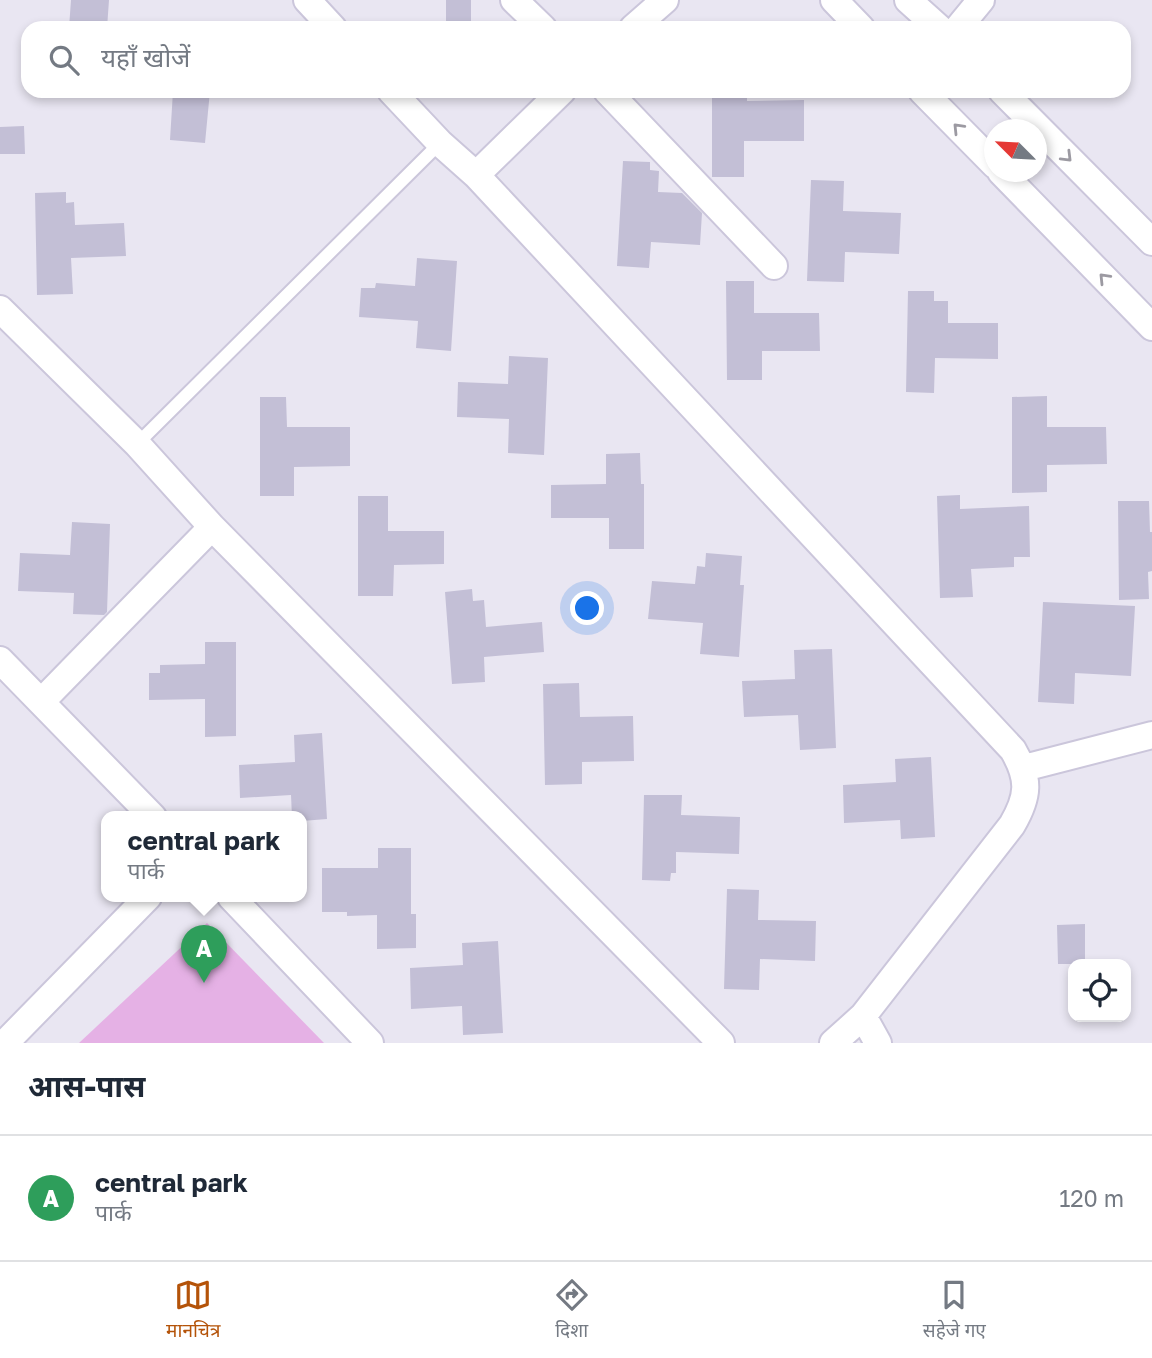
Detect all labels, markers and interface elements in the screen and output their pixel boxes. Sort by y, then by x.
search box [21,21,1131,98]
icon: search [45,41,83,79]
text: यहाँ खोजें [101,42,190,73]
north arrow [984,119,1047,182]
one-way arrow [954,123,967,136]
one-way arrow [1059,149,1072,162]
one-way arrow [1100,274,1113,287]
your location [570,591,604,625]
popup [101,811,307,902]
text: central park [128,825,280,856]
text: पार्क [128,856,164,884]
pin: A [181,925,227,983]
map controls [1068,959,1131,1022]
button: locate [1068,959,1131,1022]
text: आस-पास [28,1068,145,1104]
text: central park [95,1167,248,1198]
text: A [43,1184,59,1212]
text: 120 m [1059,1184,1124,1212]
text: पार्क [95,1198,132,1226]
tab: मानचित्र [166,1276,220,1345]
tab: दिशा [553,1276,591,1345]
tab: सहेजे गए [923,1276,986,1345]

